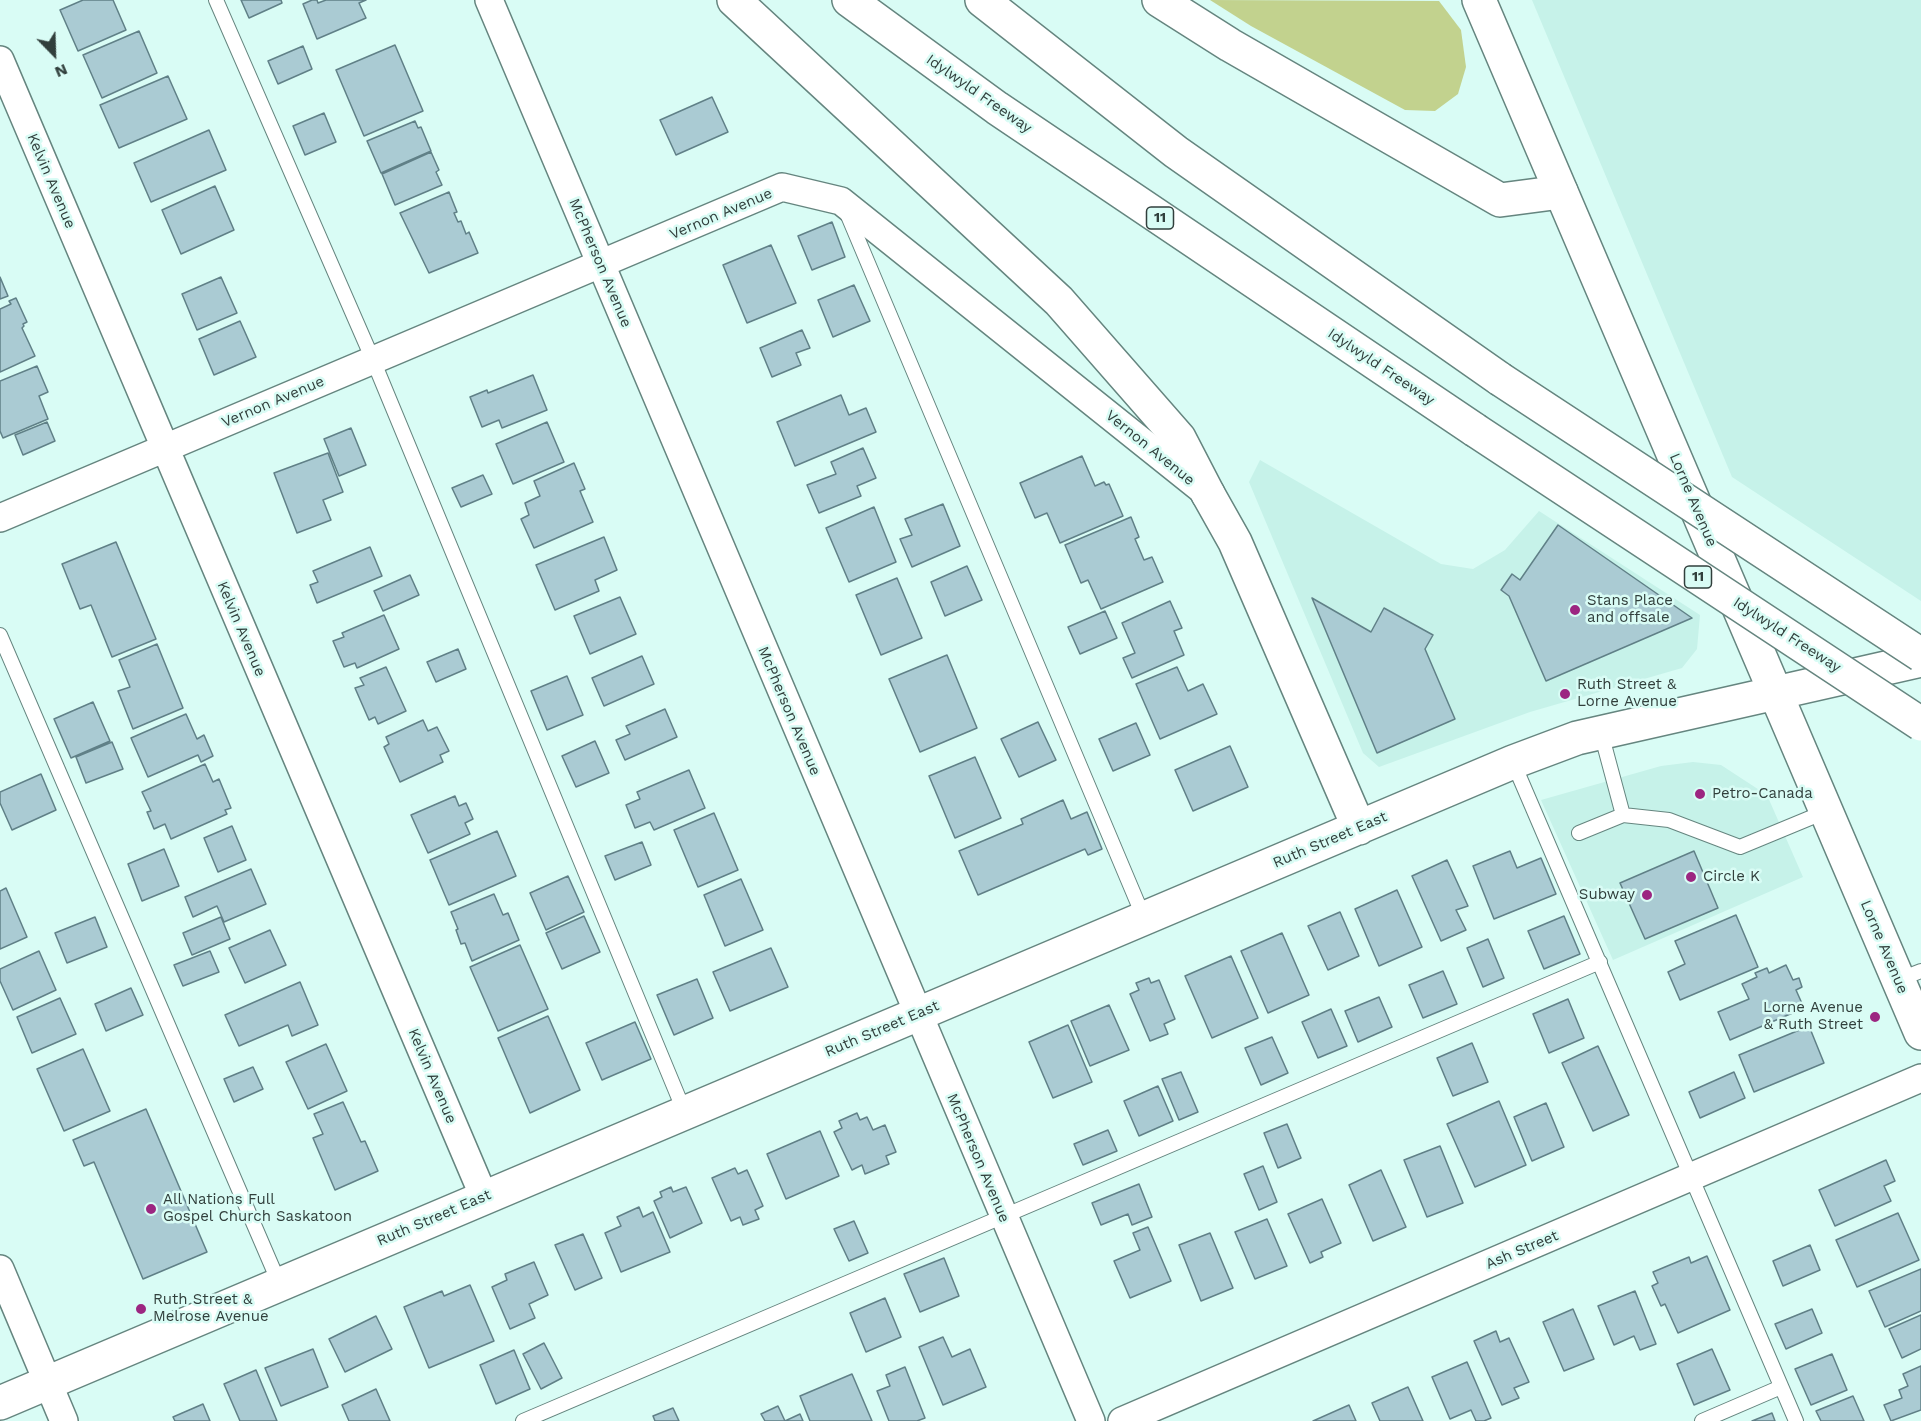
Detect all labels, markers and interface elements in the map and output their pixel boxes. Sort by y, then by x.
north arrow [24,24,84,84]
street label: Idylwyld Freeway [923,51,1035,137]
text: N [52,60,70,82]
street label: Kelvin Avenue [23,131,79,231]
street label: Vernon Avenue [667,184,775,244]
street label: McPherson Avenue [565,196,635,330]
road number: 11 [1146,207,1174,229]
street label: Idylwyld Freeway [1324,325,1438,409]
street label: Vernon Avenue [219,372,327,432]
street label: Vernon Avenue [1102,407,1198,489]
street label: Lorne Avenue [1665,450,1721,550]
road number: 11 [1684,566,1712,588]
street label: Kelvin Avenue [213,579,269,679]
place label: Stans Place and offsale [1587,592,1673,627]
street label: Idylwyld Freeway [1730,593,1844,677]
marker: Stans Place and offsale [1568,603,1582,617]
street label: McPherson Avenue [754,644,824,778]
place label: Ruth Street & Lorne Avenue [1577,676,1677,711]
marker: Ruth Street & Lorne Avenue [1558,687,1572,701]
place label: Petro-Canada [1712,785,1813,803]
marker: Petro-Canada [1693,787,1707,801]
street label: Ruth Street East [1270,808,1390,872]
place label: Circle K [1703,868,1760,886]
marker: Circle K [1684,870,1698,884]
place label: Subway [1579,886,1635,904]
marker: Subway [1640,888,1654,902]
street label: Lorne Avenue [1856,897,1912,997]
street label: Ruth Street East [822,997,942,1061]
place label: Lorne Avenue & Ruth Street [1763,999,1863,1034]
marker: Lorne Avenue & Ruth Street [1868,1010,1882,1024]
street label: Kelvin Avenue [404,1026,460,1126]
street label: McPherson Avenue [943,1091,1013,1225]
street label: Ruth Street East [374,1186,494,1250]
place label: All Nations Full Gospel Church Saskatoon [163,1191,352,1226]
marker: All Nations Full Gospel Church Saskatoon [144,1202,158,1216]
street label: Ash Street [1483,1227,1561,1273]
place label: Ruth Street & Melrose Avenue [153,1291,269,1326]
marker: Ruth Street & Melrose Avenue [134,1302,148,1316]

